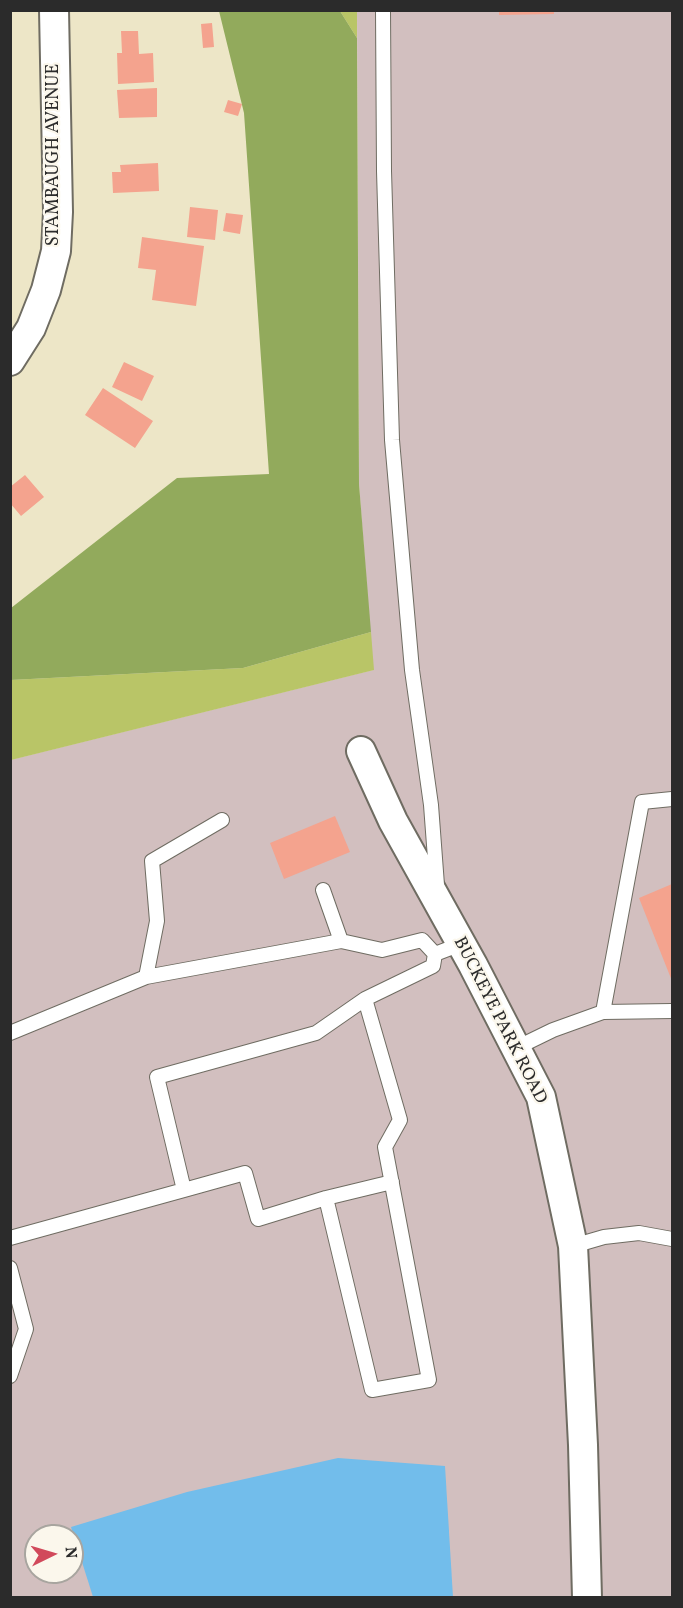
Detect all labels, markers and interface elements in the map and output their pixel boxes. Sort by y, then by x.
street label: STAMBAUGH AVENUE [44,64,66,246]
street label: BUCKEYE PARK ROAD [447,934,551,1108]
north arrow [24,1524,84,1584]
text: N [58,1546,81,1559]

